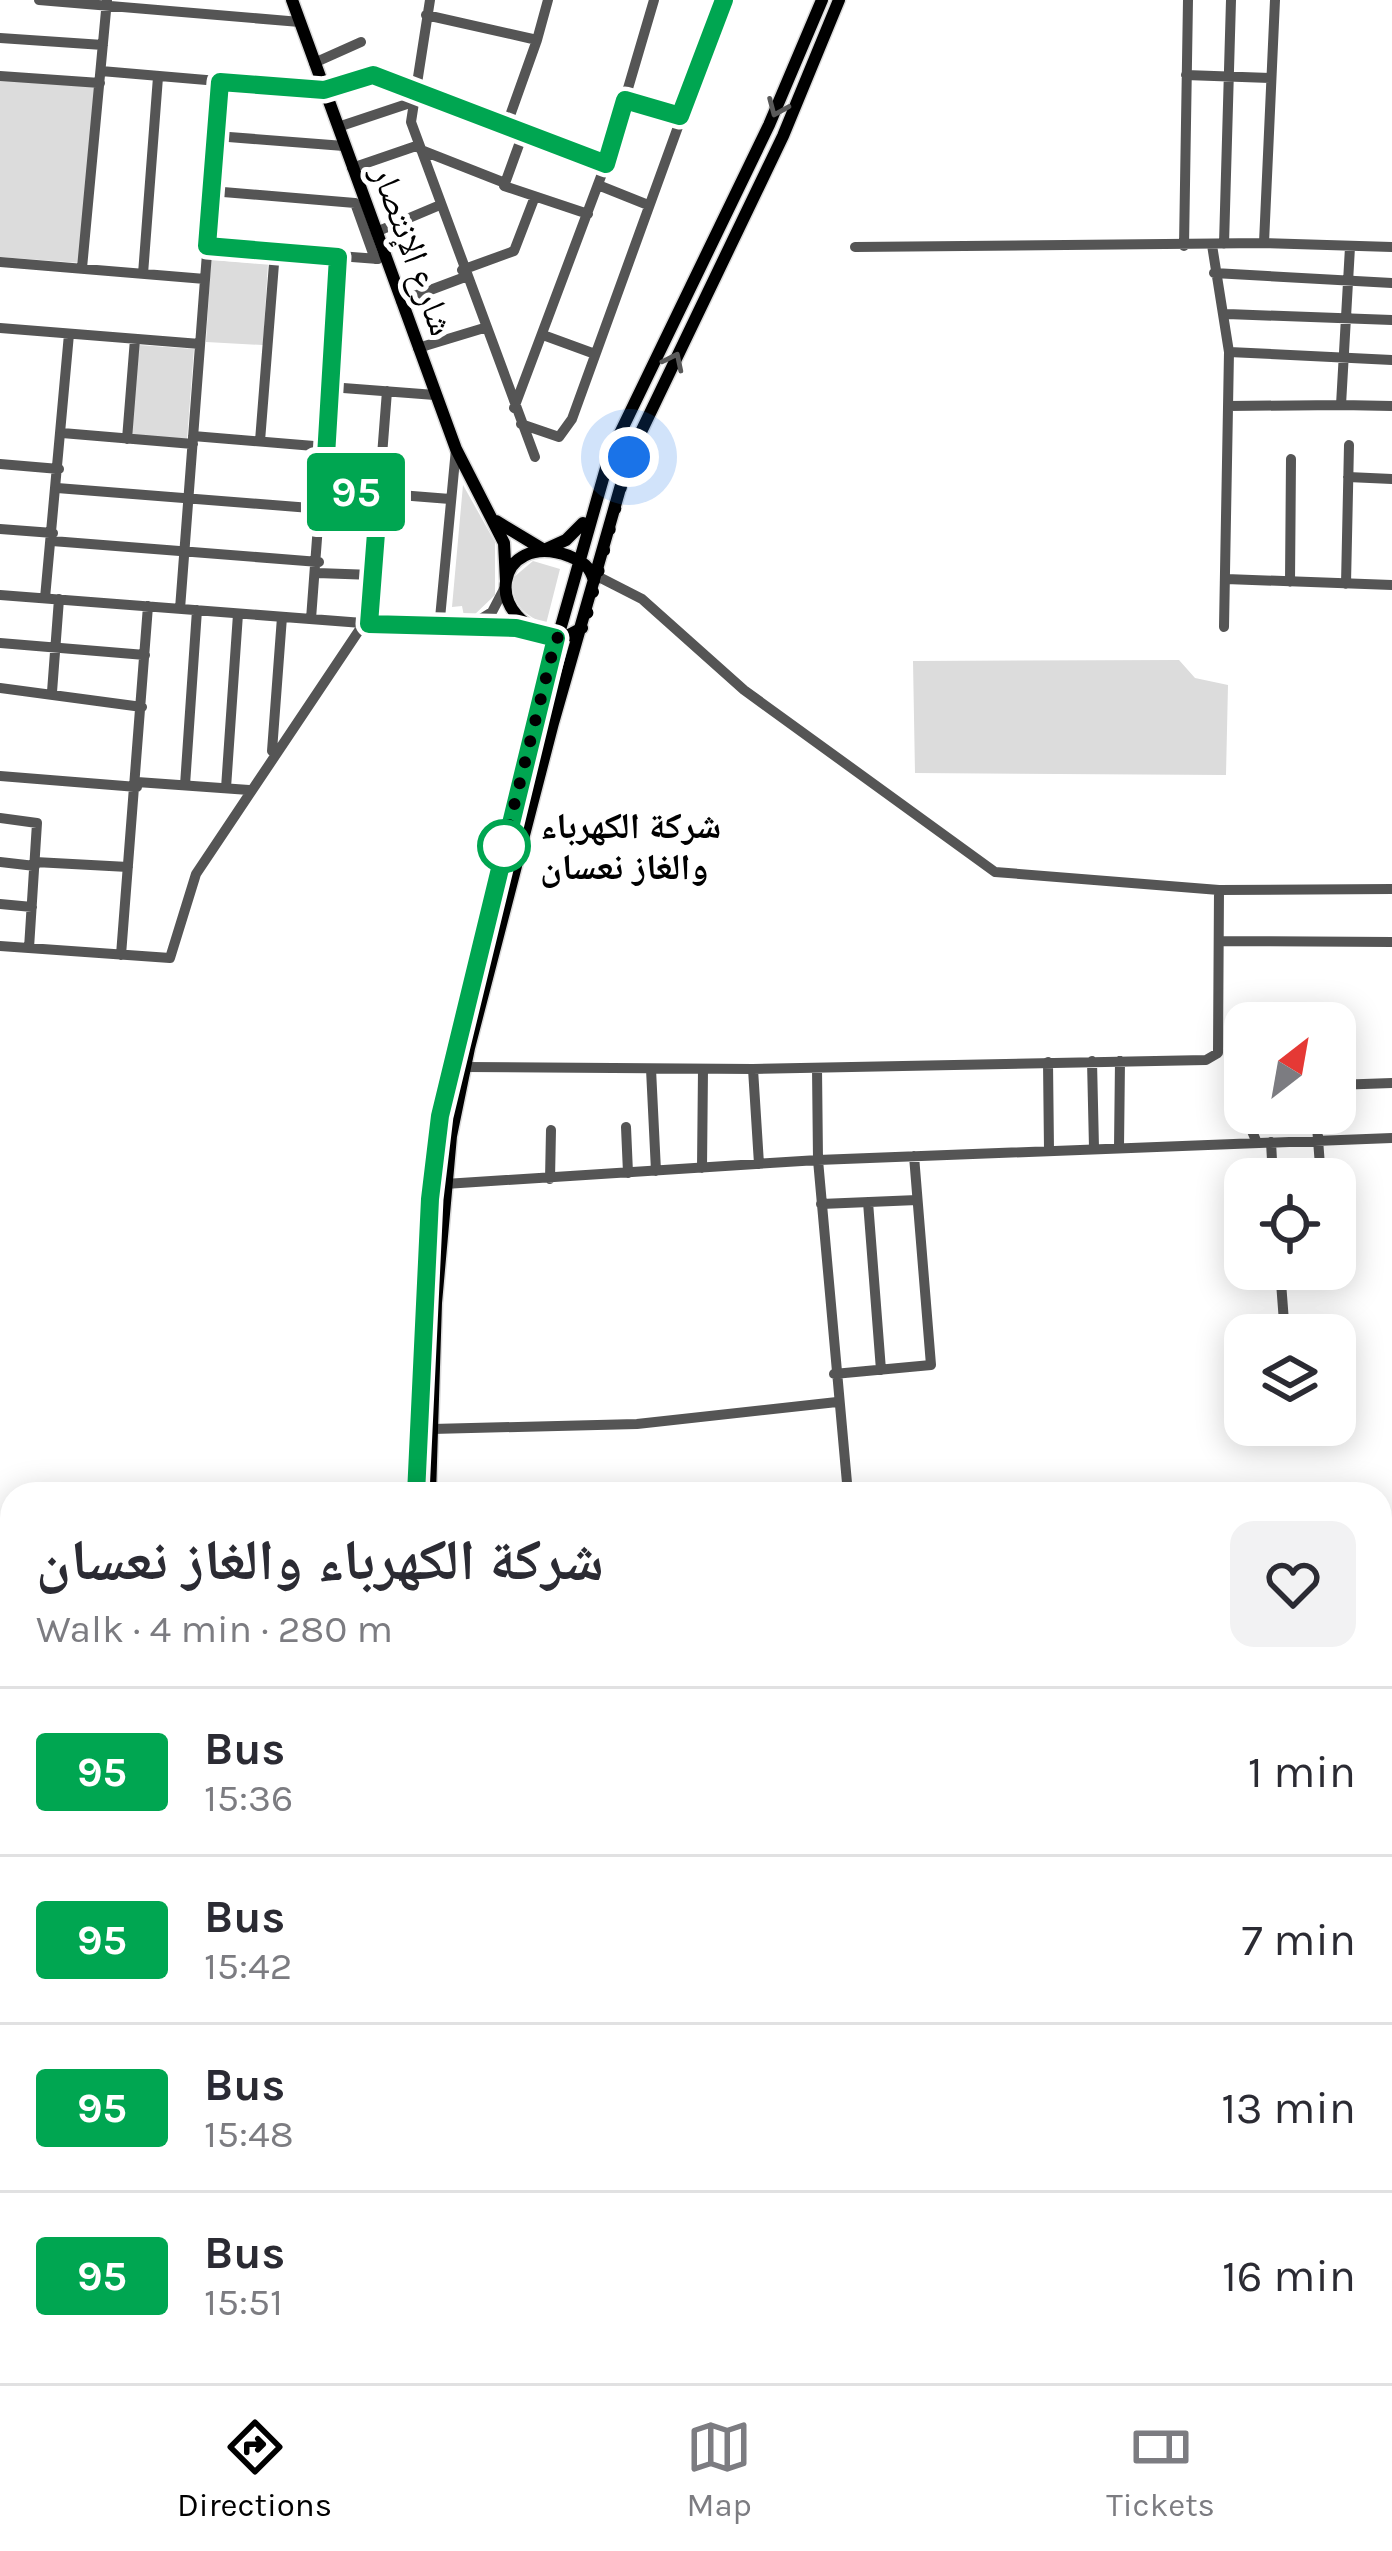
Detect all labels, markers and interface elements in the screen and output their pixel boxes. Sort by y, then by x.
one-way arrow [767,95,791,117]
street label: شارع الإنتصار [362,159,463,342]
one-way arrow [660,352,683,373]
your location [599,427,659,487]
line badge: 95 [302,453,410,531]
text: 95 [331,467,381,517]
place label: شركة الكهرباء والغاز نعسان [540,805,721,888]
marker: شركة الكهرباء والغاز نعسان [479,821,529,871]
north arrow [1224,1002,1356,1134]
map controls [1224,1002,1356,1446]
button: locate [1224,1158,1356,1290]
button: layers [1224,1314,1356,1446]
button: heart [1230,1521,1356,1647]
text: شركة الكهرباء والغاز نعسان [36,1528,604,1594]
text: Walk · 4 min · 280 m [36,1606,393,1652]
text: Bus [204,1723,285,1775]
text: 1 min [1248,1746,1356,1798]
text: 95 [77,1747,127,1797]
text: 15:36 [204,1775,293,1821]
text: Bus [204,1891,285,1943]
text: 7 min [1242,1914,1356,1966]
text: 95 [77,1915,127,1965]
text: 15:42 [204,1943,292,1989]
text: Bus [204,2059,285,2111]
text: 13 min [1221,2082,1356,2134]
text: 95 [77,2083,127,2133]
text: 15:48 [204,2111,294,2157]
text: Bus [204,2227,285,2279]
text: 16 min [1222,2250,1356,2302]
text: 95 [77,2251,127,2301]
text: 15:51 [204,2279,283,2325]
tab: Directions [177,2414,332,2524]
tab: Map [686,2414,752,2524]
tab: Tickets [1106,2414,1215,2524]

